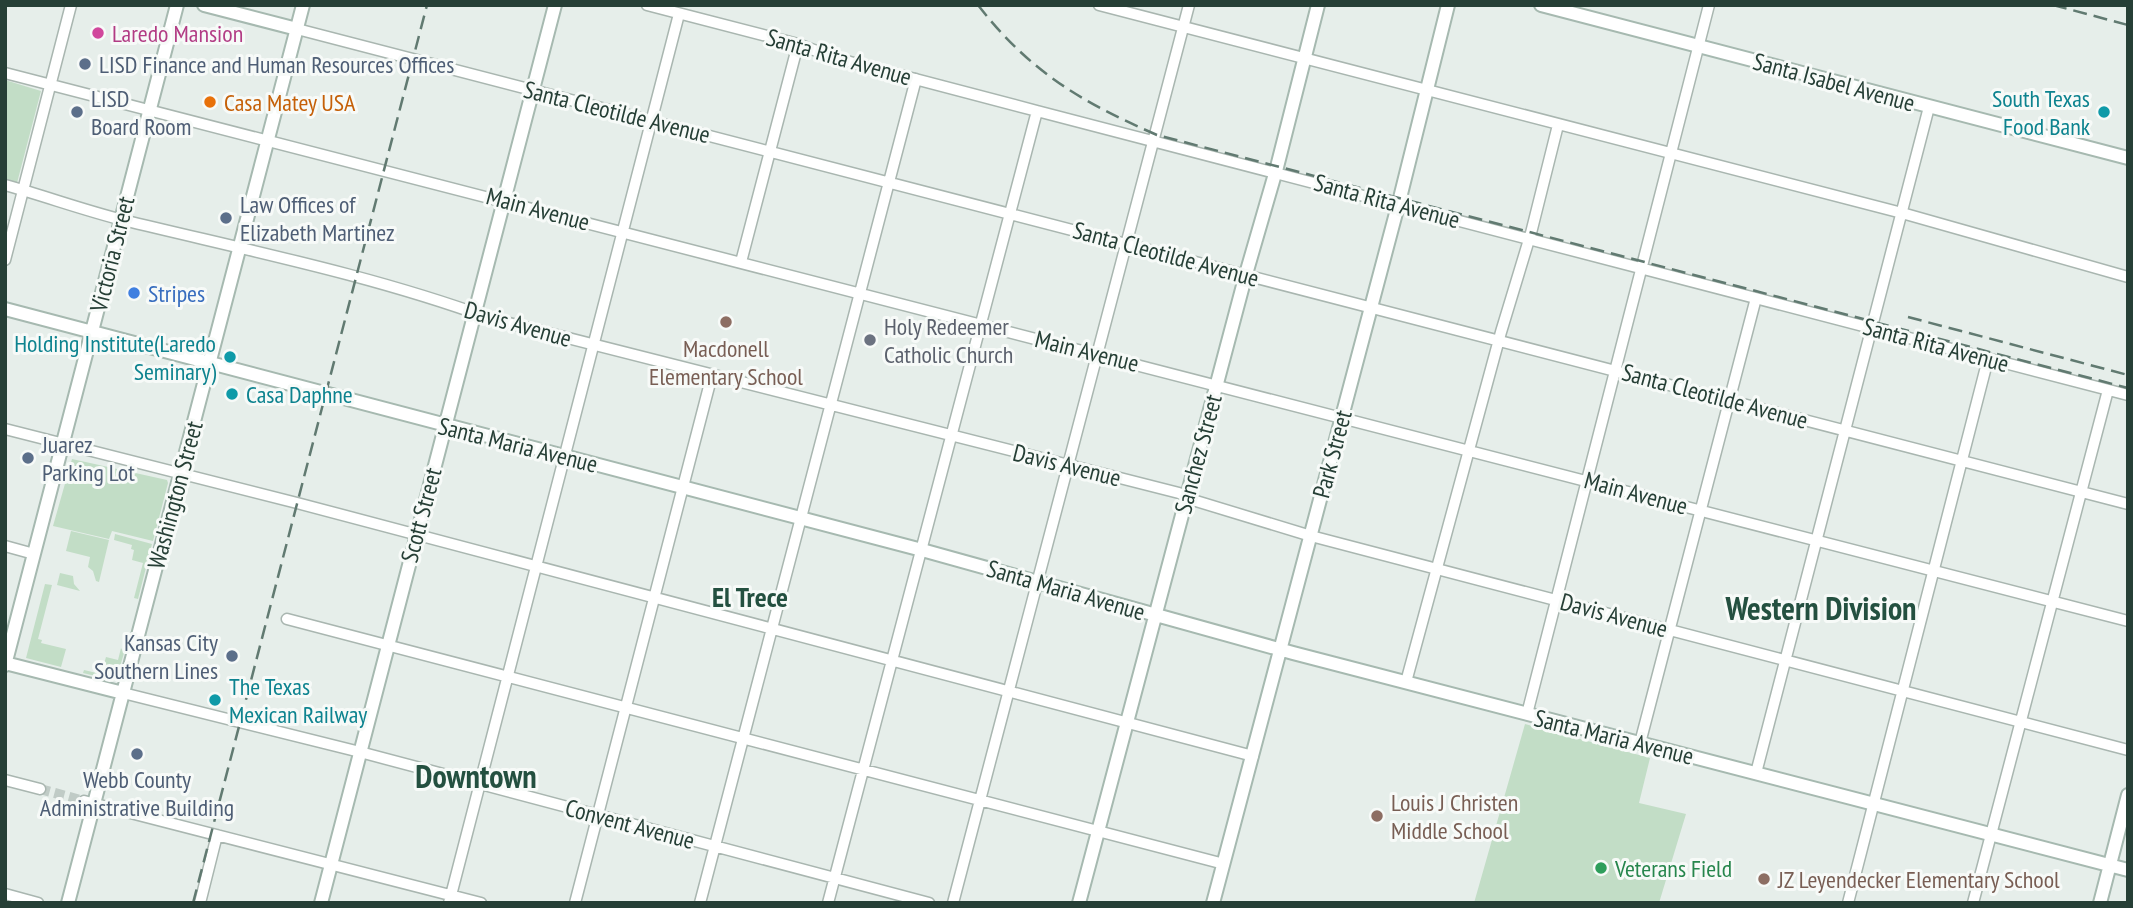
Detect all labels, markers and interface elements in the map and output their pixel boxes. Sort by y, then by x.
place label: Laredo Mansion [112,18,243,49]
street label: Santa Rita Avenue [763,21,915,93]
marker: Laredo Mansion [90,25,106,41]
street label: Santa Isabel Avenue [1750,46,1918,118]
place label: LISD Finance and Human Resources Offices [99,49,454,80]
marker: LISD Finance and Human Resources Offices [77,56,93,72]
street label: Santa Cleotilde Avenue [520,74,714,150]
place label: LISD Board Room [91,83,191,142]
place label: South Texas Food Bank [1992,83,2091,142]
place label: Casa Matey USA [224,87,356,118]
marker: Casa Matey USA [202,94,218,110]
marker: LISD Board Room [69,104,85,120]
marker: South Texas Food Bank [2096,104,2112,120]
street label: Santa Rita Avenue [1311,167,1463,235]
street label: Main Avenue [483,180,593,238]
place label: Law Offices of Elizabeth Martinez [240,189,395,248]
street label: Victoria Street [82,193,141,316]
marker: Law Offices of Elizabeth Martinez [218,210,234,226]
street label: Santa Cleotilde Avenue [1070,214,1262,294]
place label: Stripes [148,278,205,309]
marker: Stripes [126,285,142,301]
street label: Davis Avenue [461,294,575,354]
place label: Holy Redeemer Catholic Church [884,311,1013,370]
street label: Santa Rita Avenue [1860,311,2012,379]
marker: Macdonell Elementary School [718,314,734,330]
street label: Main Avenue [1032,323,1142,379]
place label: Holding Institute(Laredo Seminary) [14,328,216,387]
marker: Holy Redeemer Catholic Church [862,332,878,348]
place label: Macdonell Elementary School [649,333,803,392]
marker: Holding Institute(Laredo Seminary) [222,349,238,365]
street label: Santa Cleotilde Avenue [1619,356,1811,436]
place label: Casa Daphne [246,379,353,410]
marker: Casa Daphne [224,386,240,402]
street label: Sanchez Street [1167,391,1229,517]
street label: Park Street [1305,406,1359,501]
street label: Santa Maria Avenue [435,410,601,480]
street label: Washington Street [140,417,210,572]
place label: Juarez Parking Lot [41,429,135,488]
street label: Davis Avenue [1010,437,1124,493]
marker: Juarez Parking Lot [20,450,36,466]
street label: Scott Street [394,464,449,566]
street label: Main Avenue [1581,464,1691,522]
street label: Santa Maria Avenue [983,553,1149,627]
district label: El Trece [712,578,788,615]
street label: Davis Avenue [1557,586,1671,644]
district label: Western Division [1724,587,1917,629]
place label: Kansas City Southern Lines [94,627,218,686]
marker: Kansas City Southern Lines [224,648,240,664]
place label: The Texas Mexican Railway [229,671,367,730]
marker: The Texas Mexican Railway [207,692,223,708]
street label: Santa Maria Avenue [1531,702,1697,772]
marker: Webb County Administrative Building [129,746,145,762]
district label: Downtown [415,755,537,797]
place label: Webb County Administrative Building [40,764,234,823]
place label: Louis J Christen Middle School [1391,787,1518,846]
street label: Convent Avenue [562,792,698,856]
marker: Louis J Christen Middle School [1369,808,1385,824]
place label: Veterans Field [1614,853,1732,884]
marker: Veterans Field [1593,860,1609,876]
place label: JZ Leyendecker Elementary School [1777,864,2060,895]
marker: JZ Leyendecker Elementary School [1756,871,1772,887]

